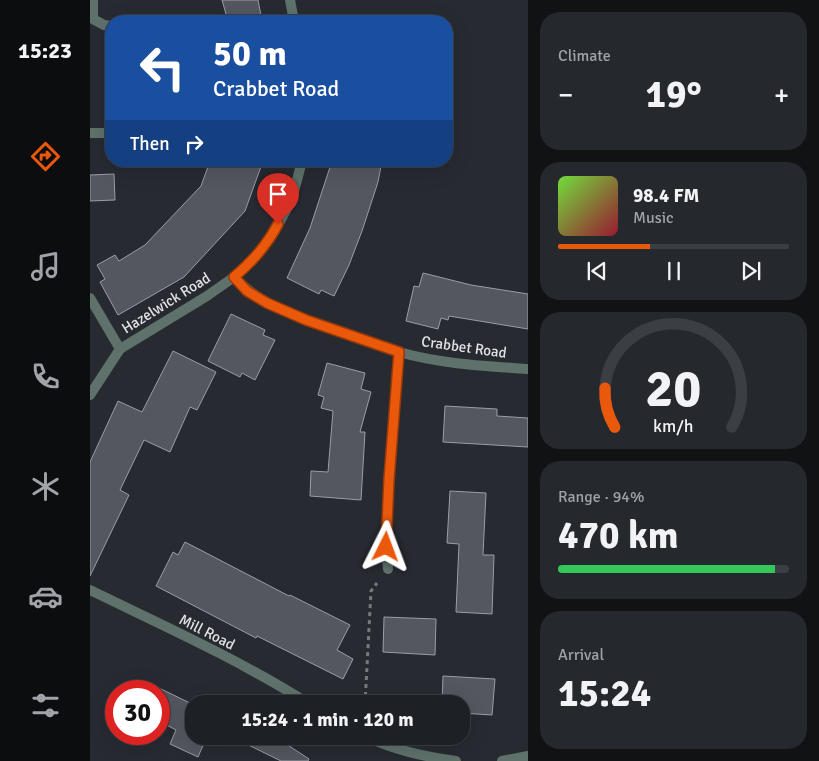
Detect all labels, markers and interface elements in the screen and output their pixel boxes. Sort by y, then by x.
text: 50 m [213,32,287,75]
icon: left [130,35,195,100]
text: 15:23 [18,37,72,64]
text: Climate [558,46,611,66]
text: 19° [645,71,702,118]
text: Crabbet Road [213,75,339,102]
text: − [558,78,573,112]
text: + [774,78,789,112]
icon: right [180,130,208,158]
text: Then [130,132,170,156]
icon: directions [28,139,63,174]
pin [257,173,299,224]
icon: arrive [264,180,292,208]
text: 98.4 FM [633,184,699,208]
text: Music [633,208,674,228]
icon: music [28,249,63,284]
icon: previous [583,257,611,285]
icon: pause [660,257,688,285]
icon: next [737,257,765,285]
street label: Hazelwick Road [118,269,214,337]
street label: Crabbet Road [420,332,508,362]
text: 20 [645,357,702,421]
icon: phone [28,359,63,394]
text: km/h [653,415,694,437]
icon: climate [28,469,63,504]
text: Range · 94% [558,487,644,507]
text: 470 km [558,512,679,559]
position arrow [359,520,411,572]
icon: car [28,579,63,614]
street label: Mill Road [176,610,238,654]
text: Arrival [558,645,604,665]
text: 15:24 [558,670,651,717]
speed limit sign: 30 [105,680,170,745]
icon: filters [28,688,63,723]
text: 15:24 · 1 min · 120 m [241,708,414,732]

